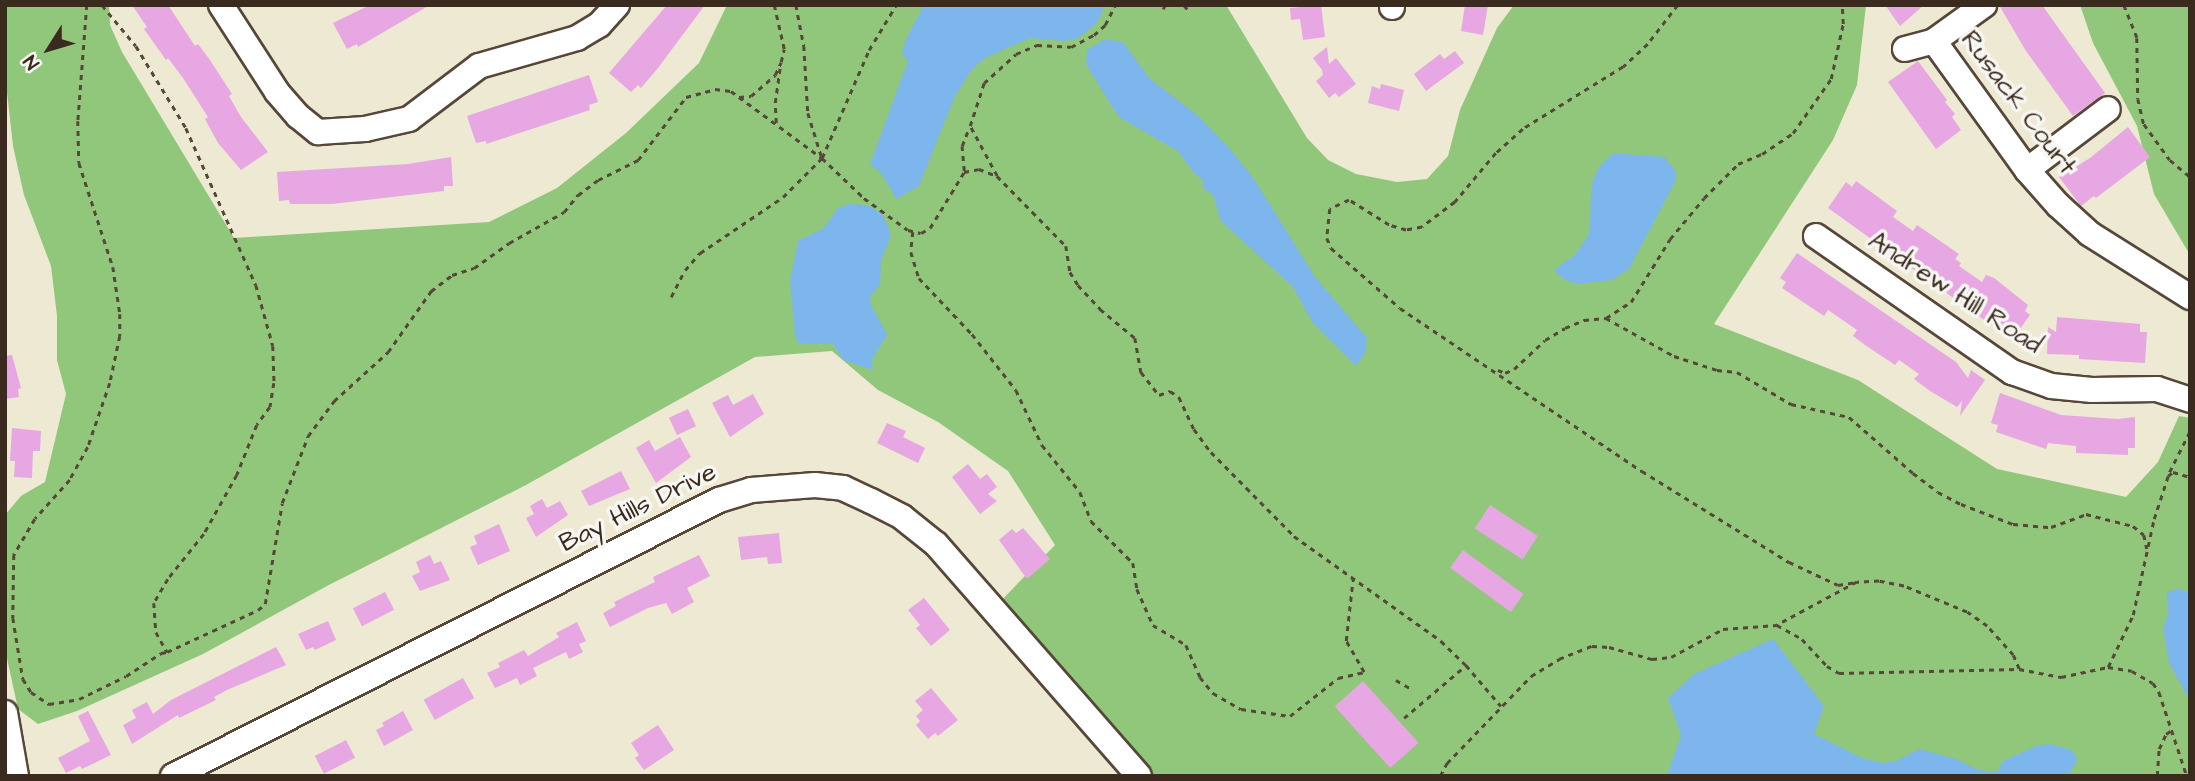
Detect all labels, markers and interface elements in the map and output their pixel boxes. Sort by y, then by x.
north arrow [14,14,84,84]
street label: Rusack Court [1954,25,2082,181]
text: N [17,49,46,75]
street label: Andrew Hill Road [1862,225,2048,361]
street label: Bay Hills Drive [555,457,721,559]

